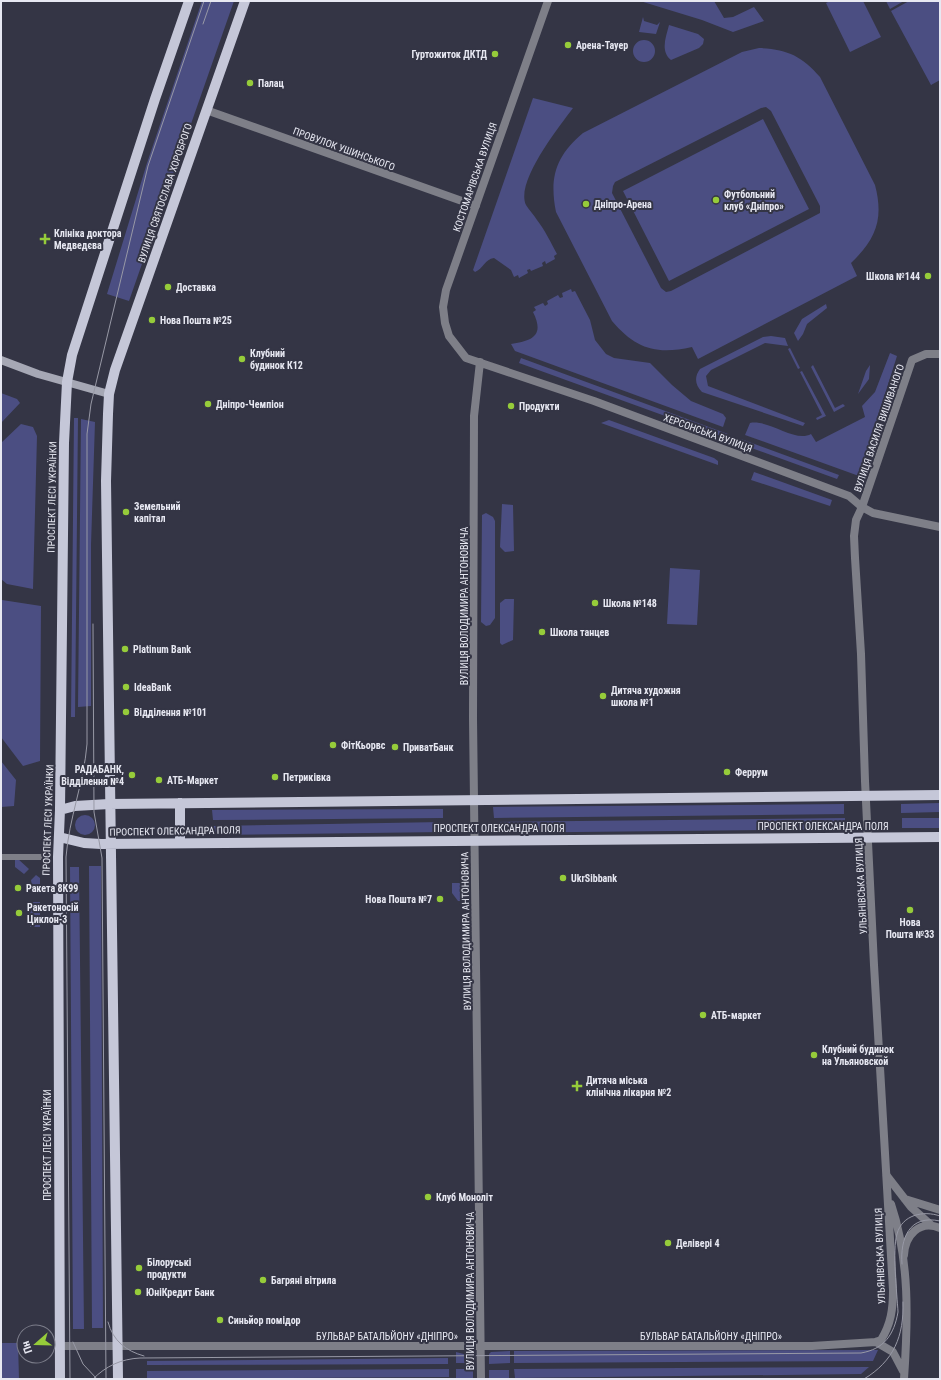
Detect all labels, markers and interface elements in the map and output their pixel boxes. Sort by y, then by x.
marker: Арена-Тауер [563,40,573,50]
place label: Арена-Тауер [576,40,628,51]
place label: Гуртожиток ДКТД [411,49,487,60]
marker: Гуртожиток ДКТД [490,49,500,59]
marker: Палац [245,78,255,88]
place label: Палац [258,78,285,89]
street label: КОСТОМАРІВСЬКА ВУЛИЦЯ [451,121,499,233]
street label: ВУЛИЦЯ СВЯТОСЛАВА ХОРОБРОГО [136,122,194,264]
street label: ПРОВУЛОК УШИНСЬКОГО [292,125,396,173]
place label: Футбольний клуб «Дніпро» [724,189,784,212]
marker: Футбольний клуб «Дніпро» [711,195,721,205]
marker: Дніпро-Арена [581,199,591,209]
place label: Дніпро-Арена [594,199,652,210]
place label: Клініка доктора Медведєва [54,228,122,251]
marker: Клініка доктора Медведєва [39,233,51,245]
place label: Школа №144 [866,271,920,282]
marker: Школа №144 [923,271,933,281]
marker: Доставка [163,282,173,292]
place label: Доставка [176,282,216,293]
marker: Нова Пошта №25 [147,315,157,325]
place label: Нова Пошта №25 [160,315,232,326]
place label: Клубний будинок К12 [250,348,303,371]
marker: Клубний будинок К12 [237,354,247,364]
street label: ВУЛИЦЯ ВАСИЛЯ ВИШИВАНОГО [852,363,906,493]
marker: Дніпро-Чемпіон [203,399,213,409]
place label: Дніпро-Чемпіон [216,399,284,410]
marker: Продукти [506,401,516,411]
place label: Продукти [519,401,559,412]
street label: ХЕРСОНСЬКА ВУЛИЦЯ [662,412,754,454]
street label: ПРОСПЕКТ ЛЕСІ УКРАЇНКИ [45,441,58,553]
place label: Земельний капітал [134,501,181,524]
marker: Земельний капітал [121,507,131,517]
street label: ВУЛИЦЯ ВОЛОДИМИРА АНТОНОВИЧА [459,526,470,685]
marker: Школа №148 [590,598,600,608]
place label: Школа №148 [603,598,657,609]
marker: Школа танцев [537,627,547,637]
place label: Школа танцев [550,627,609,638]
marker: Platinum Bank [120,644,130,654]
place label: Platinum Bank [133,644,191,655]
marker: IdeaBank [121,682,131,692]
place label: IdeaBank [134,682,171,693]
place label: Дитяча художня школа №1 [611,685,681,708]
marker: Дитяча художня школа №1 [598,691,608,701]
marker: Відділення №101 [121,707,131,717]
place label: Відділення №101 [134,707,207,718]
marker: ФiтКьорвс [328,740,338,750]
place label: ФiтКьорвс [341,740,386,751]
marker: ПриватБанк [390,742,400,752]
place label: ПриватБанк [403,742,453,753]
street label: ПРОСПЕКТ ЛЕСІ УКРАЇНКИ [40,764,55,876]
place label: РАДАБАНК, Відділення №4 [61,764,124,787]
marker: Феррум [722,767,732,777]
place label: Феррум [735,767,768,778]
marker: РАДАБАНК, Відділення №4 [127,770,137,780]
marker: Петриківка [270,772,280,782]
place label: Петриківка [283,772,331,783]
marker: АТБ-Маркет [154,775,164,785]
place label: АТБ-Маркет [167,775,219,786]
street label: ПРОСПЕКТ ОЛЕКСАНДРА ПОЛЯ [757,821,889,832]
street label: ПРОСПЕКТ ОЛЕКСАНДРА ПОЛЯ [433,823,565,834]
street label: ПРОСПЕКТ ОЛЕКСАНДРА ПОЛЯ [109,824,241,838]
street label: УЛЬЯНІВСЬКА ВУЛИЦЯ [853,838,869,934]
street label: ВУЛИЦЯ ВОЛОДИМИРА АНТОНОВИЧА [459,851,473,1010]
marker: UkrSibbank [558,873,568,883]
place label: UkrSibbank [571,873,617,884]
marker: Ракета 8К99 [13,883,23,893]
place label: Ракета 8К99 [26,883,78,894]
place label: Нова Пошта №7 [365,894,432,905]
marker: Нова Пошта №7 [435,894,445,904]
place label: Ракетоносій Циклон-3 [27,902,79,925]
marker: Нова Пошта №33 [905,905,915,915]
marker: Ракетоносій Циклон-3 [14,908,24,918]
place label: Нова Пошта №33 [886,917,934,940]
marker: АТБ-маркет [698,1010,708,1020]
place label: АТБ-маркет [711,1010,762,1021]
place label: Клубний будинок на Ульяновской [822,1044,894,1067]
marker: Клубний будинок на Ульяновской [809,1050,819,1060]
place label: Дитяча міська клінічна лікарня №2 [586,1075,671,1098]
marker: Дитяча міська клінічна лікарня №2 [571,1080,583,1092]
street label: ПРОСПЕКТ ЛЕСІ УКРАЇНКИ [41,1089,53,1201]
marker: Клуб Моноліт [423,1192,433,1202]
place label: Клуб Моноліт [436,1192,493,1203]
street label: УЛЬЯНІВСЬКА ВУЛИЦЯ [873,1208,887,1304]
street label: ВУЛИЦЯ ВОЛОДИМИРА АНТОНОВИЧА [465,1211,476,1370]
marker: Делівері 4 [663,1238,673,1248]
place label: Делівері 4 [676,1238,719,1249]
place label: Білоруські продукти [147,1257,191,1280]
marker: Білоруські продукти [134,1263,144,1273]
marker: Багряні вітрила [258,1275,268,1285]
place label: Багряні вітрила [271,1275,337,1286]
marker: ЮніКредит Банк [133,1287,143,1297]
place label: ЮніКредит Банк [146,1287,215,1298]
marker: Синьйор помідор [215,1315,225,1325]
place label: Синьйор помідор [228,1315,301,1326]
north arrow [16,1324,56,1364]
street label: БУЛЬВАР БАТАЛЬЙОНУ «ДНІПРО» [316,1330,458,1342]
street label: БУЛЬВАР БАТАЛЬЙОНУ «ДНІПРО» [640,1330,782,1342]
text: Пн [19,1339,35,1355]

